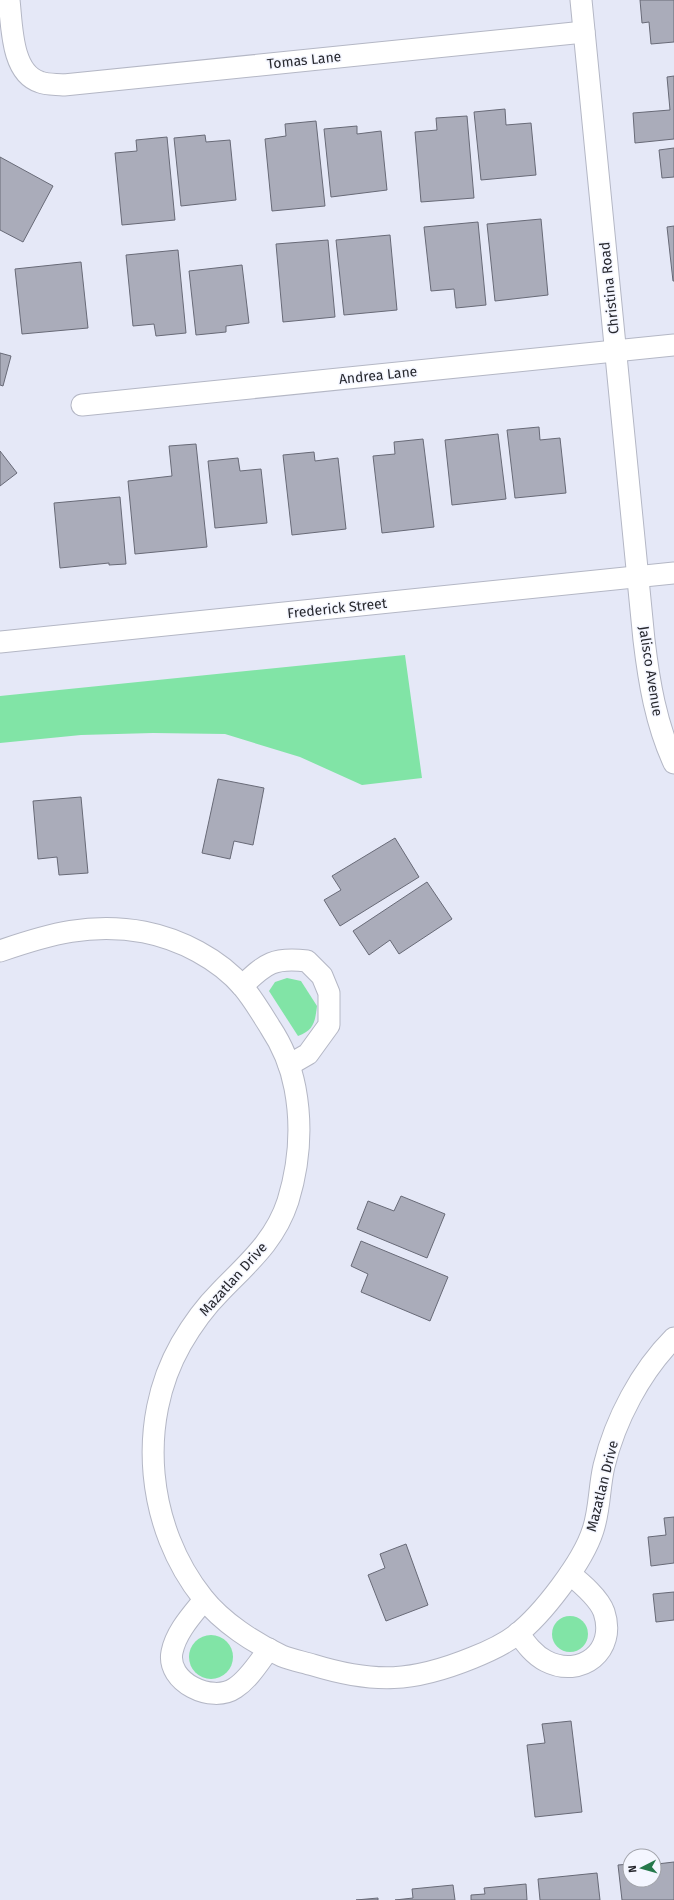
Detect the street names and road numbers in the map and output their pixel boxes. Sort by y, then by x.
street label: Tomas Lane [266,48,342,73]
street label: Christina Road [596,241,623,335]
street label: Andrea Lane [338,363,418,388]
street label: Frederick Street [286,595,389,622]
street label: Jalisco Avenue [635,625,666,717]
street label: Mazatlan Drive [196,1239,271,1320]
street label: Mazatlan Drive [583,1439,622,1533]

